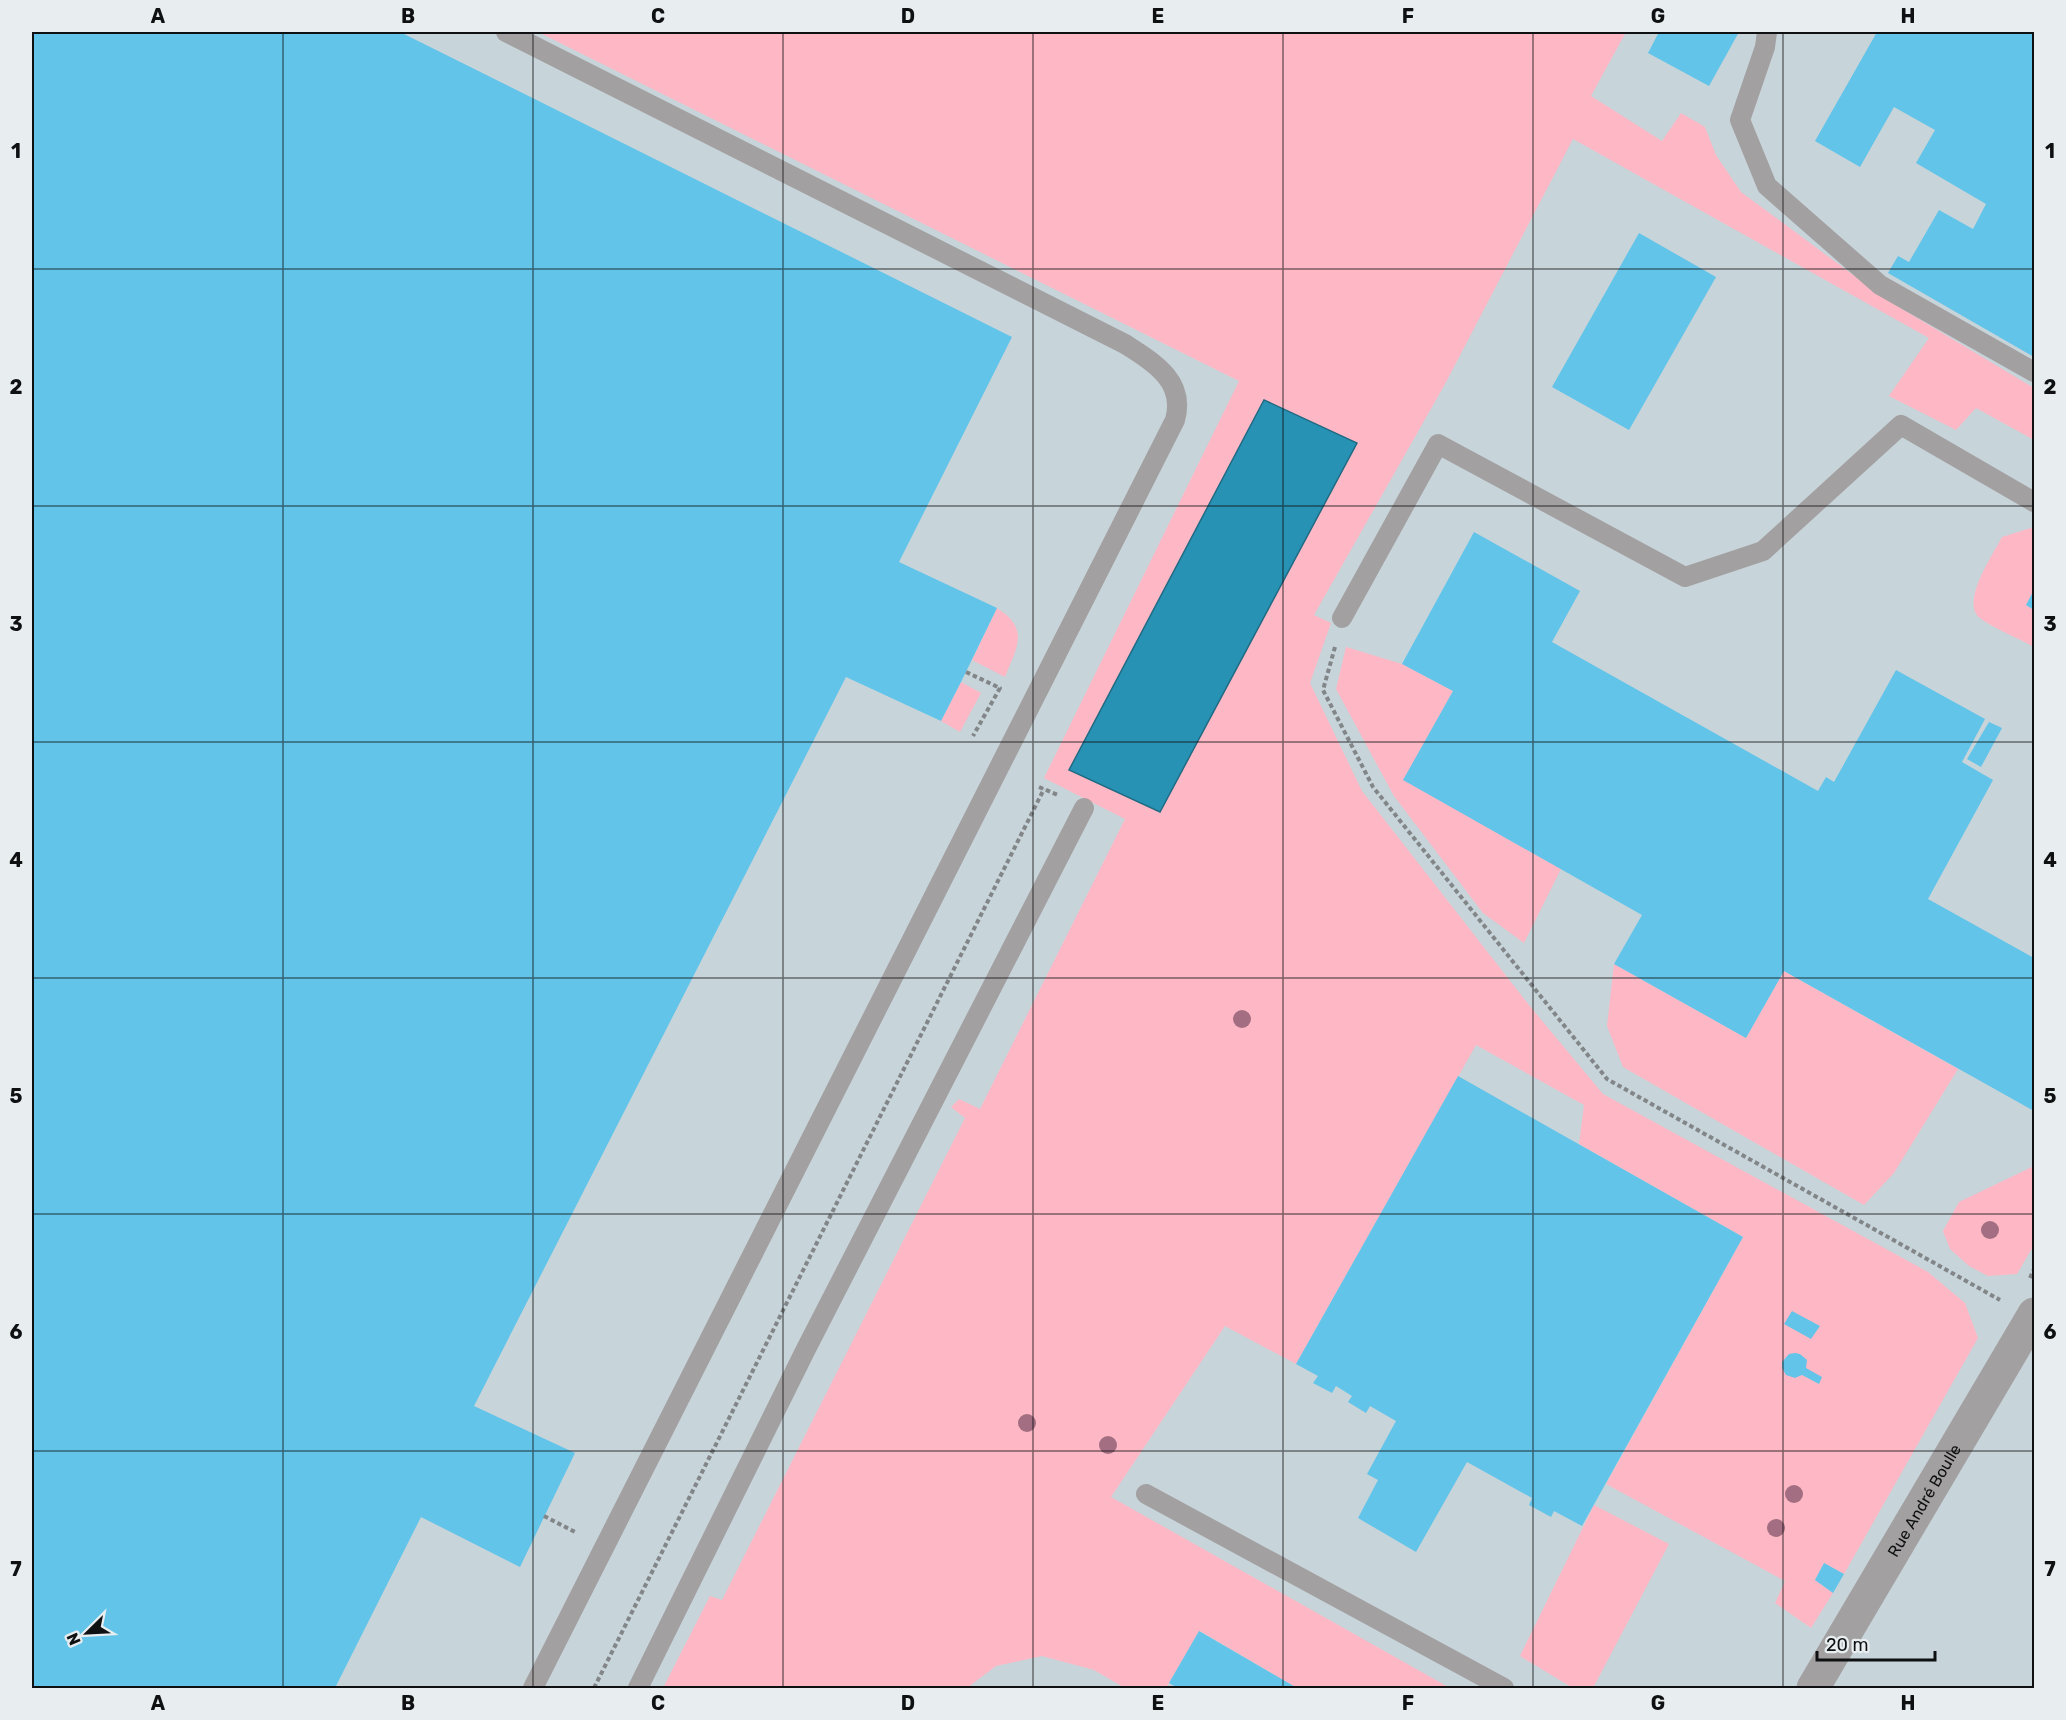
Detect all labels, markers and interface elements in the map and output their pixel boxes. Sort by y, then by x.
text: A [151,4,166,28]
text: B [401,4,415,28]
text: C [651,4,665,28]
text: D [901,4,915,28]
text: E [1152,4,1164,28]
text: F [1402,4,1414,28]
text: G [1651,4,1665,28]
text: H [1901,4,1915,28]
text: 1 [11,139,21,163]
text: 1 [2045,139,2055,163]
text: 2 [10,375,23,399]
text: 2 [2044,375,2057,399]
text: 3 [9,612,23,636]
text: 3 [2043,612,2057,636]
text: 4 [9,848,23,872]
text: 4 [2043,848,2057,872]
text: 5 [10,1084,23,1108]
text: 5 [2044,1084,2057,1108]
text: 6 [9,1320,23,1344]
text: 6 [2043,1320,2057,1344]
street label: Rue André Boulle [1883,1441,1965,1560]
text: 7 [10,1557,22,1581]
text: 7 [2044,1557,2056,1581]
north arrow [57,1603,117,1663]
scale bar [1817,1624,1936,1662]
text: N [63,1630,85,1648]
text: 20 m [1826,1634,1868,1656]
text: A [151,1691,166,1715]
text: B [401,1691,415,1715]
text: C [651,1691,665,1715]
text: D [901,1691,915,1715]
text: E [1152,1691,1164,1715]
text: F [1402,1691,1414,1715]
text: G [1651,1691,1665,1715]
text: H [1901,1691,1915,1715]

